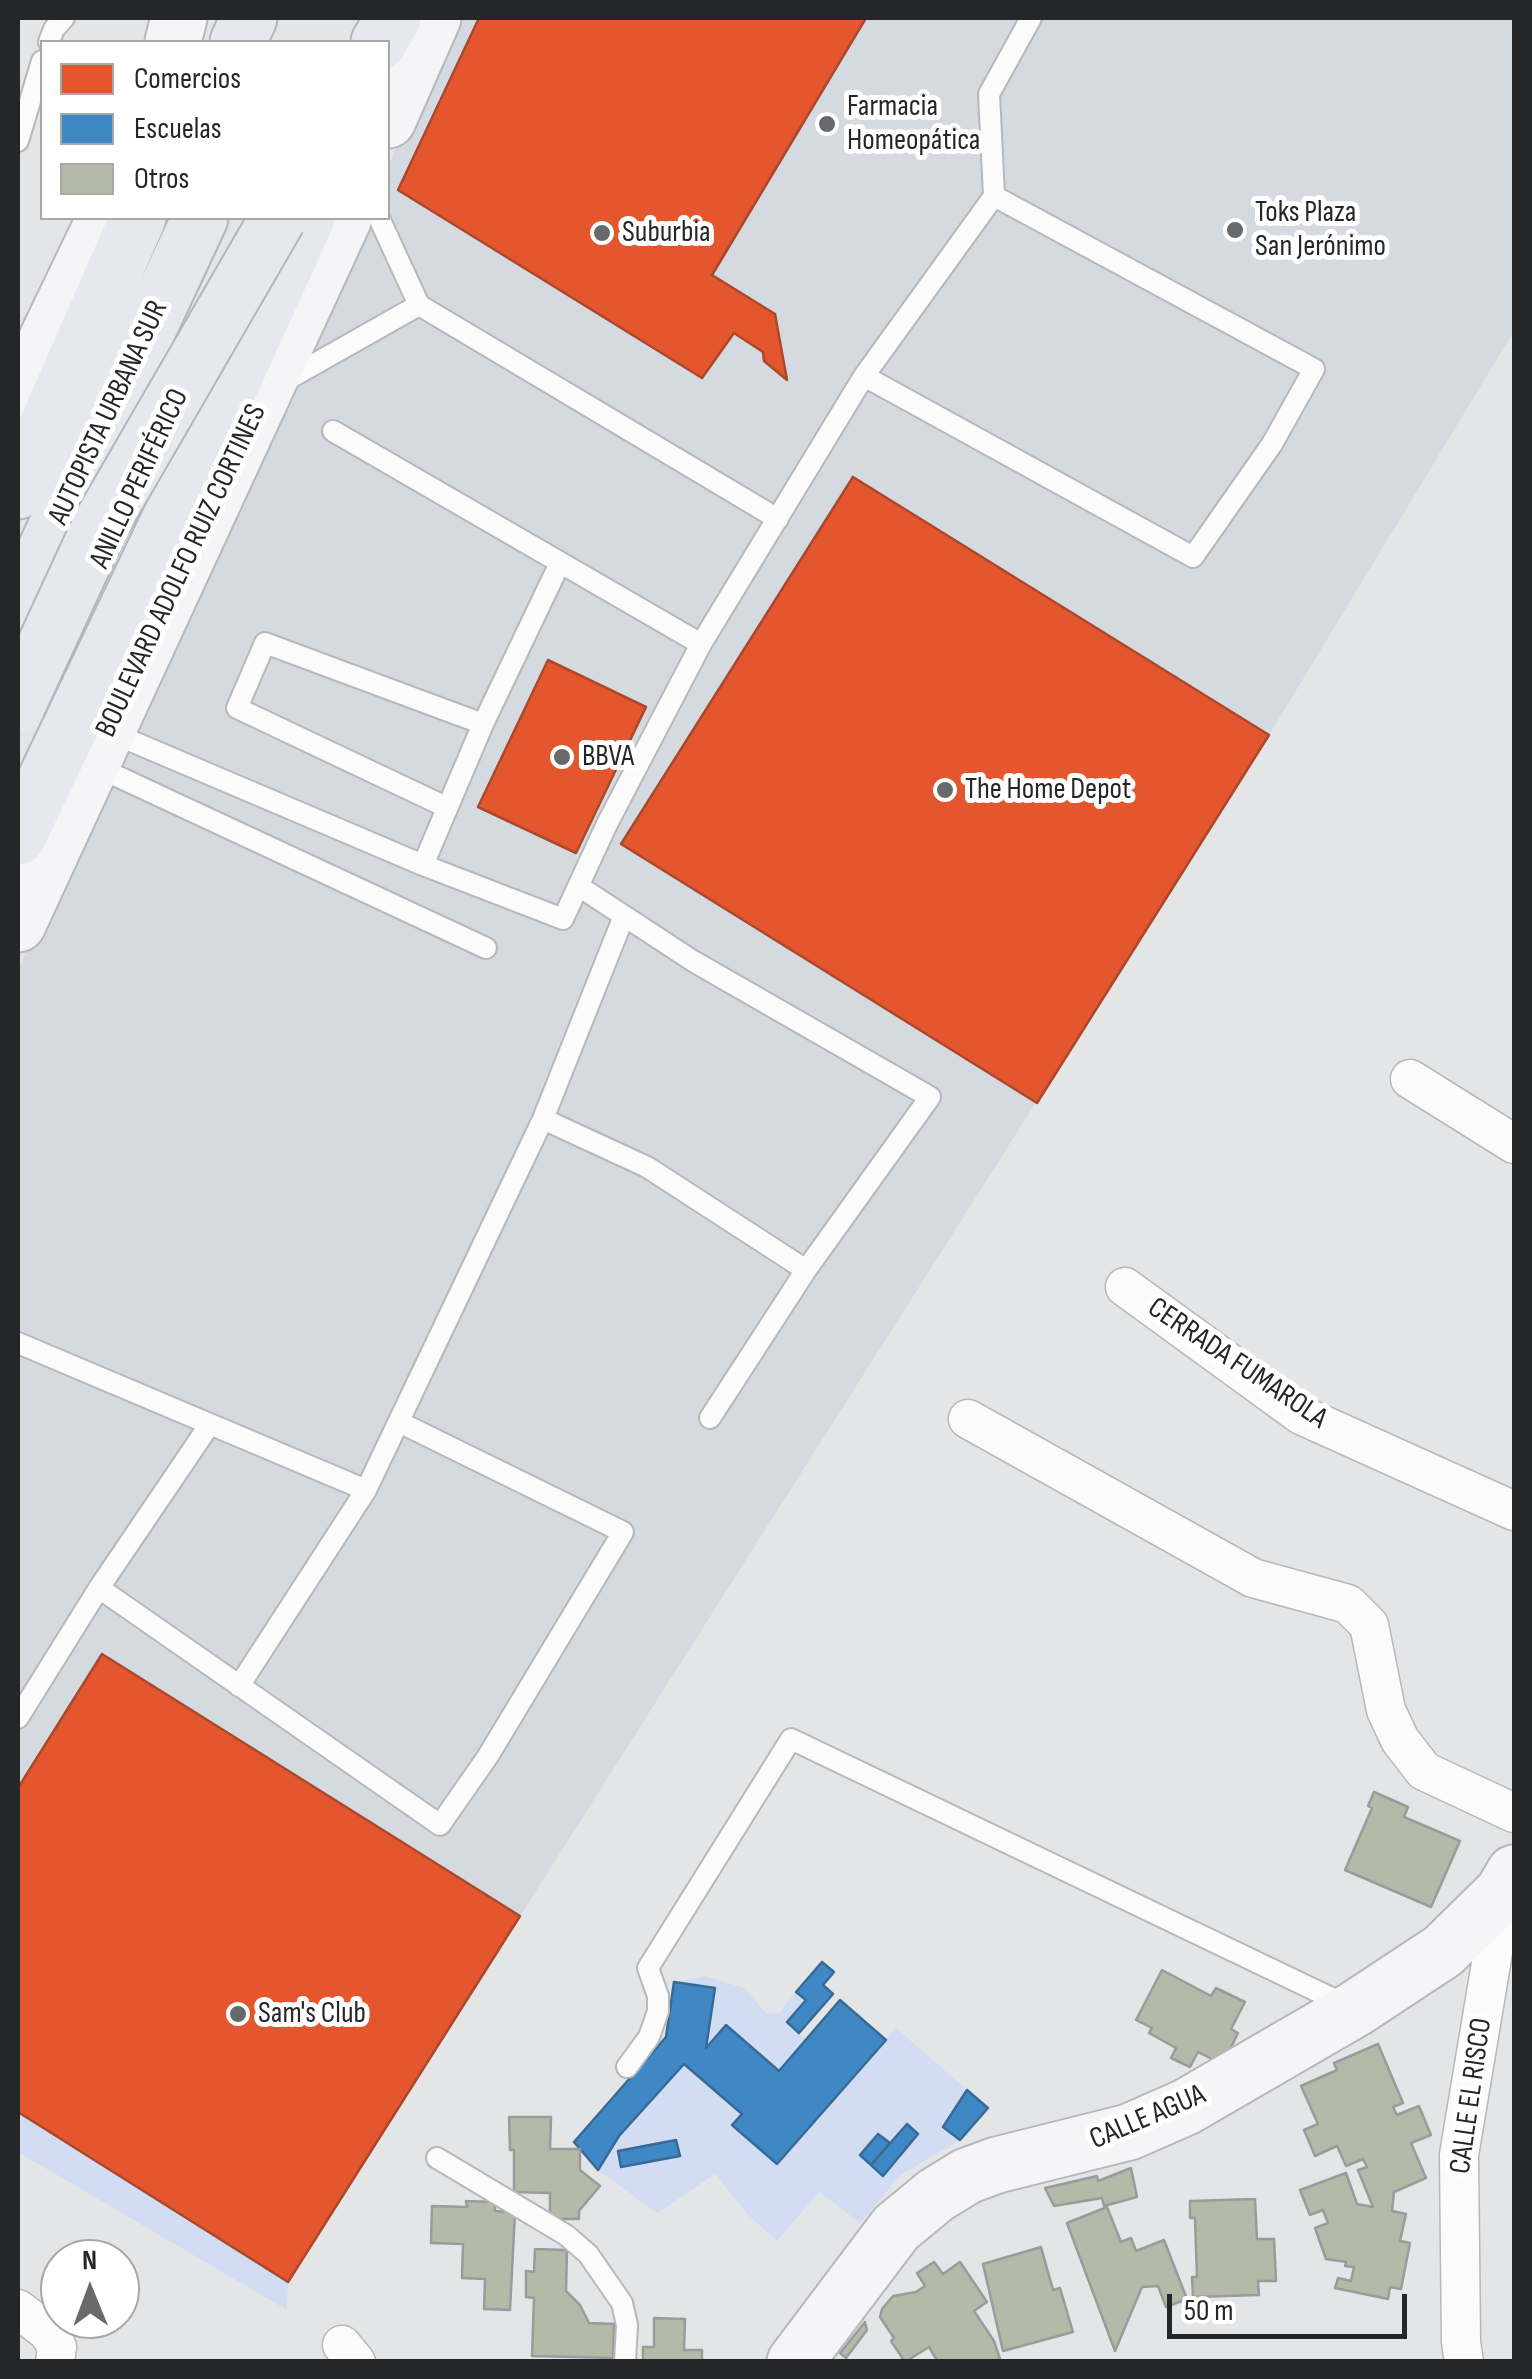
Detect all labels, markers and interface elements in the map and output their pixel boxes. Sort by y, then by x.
legend [40,40,390,220]
text: Comercios [134,61,241,97]
place label: Farmacia Homeopática [847,89,980,160]
text: Escuelas [134,111,222,147]
marker: Farmacia Homeopática [816,113,838,135]
text: Otros [134,161,189,197]
place label: Toks Plaza San Jerónimo [1255,195,1386,266]
place label: Suburbia [622,215,711,251]
marker: Toks Plaza San Jerónimo [1224,219,1246,241]
marker: Suburbia [591,222,613,244]
street label: AUTOPISTA URBANA SUR [41,295,177,531]
street label: ANILLO PERIFÉRICO [83,384,197,574]
street label: BOULEVARD ADOLFO RUIZ CORTINES [89,399,275,743]
place label: BBVA [582,739,634,775]
marker: BBVA [551,746,573,768]
place label: The Home Depot [965,772,1131,808]
marker: The Home Depot [934,779,956,801]
street label: CERRADA FUMAROLA [1140,1291,1334,1437]
place label: Sam's Club [258,1996,366,2032]
marker: Sam's Club [227,2003,249,2025]
street label: CALLE EL RISCO [1443,2016,1501,2176]
street label: CALLE AGUA [1085,2078,1211,2158]
north arrow [40,2239,140,2339]
text: N [82,2244,97,2277]
scale bar [1172,2274,1412,2336]
text: 50 m [1184,2293,1233,2329]

